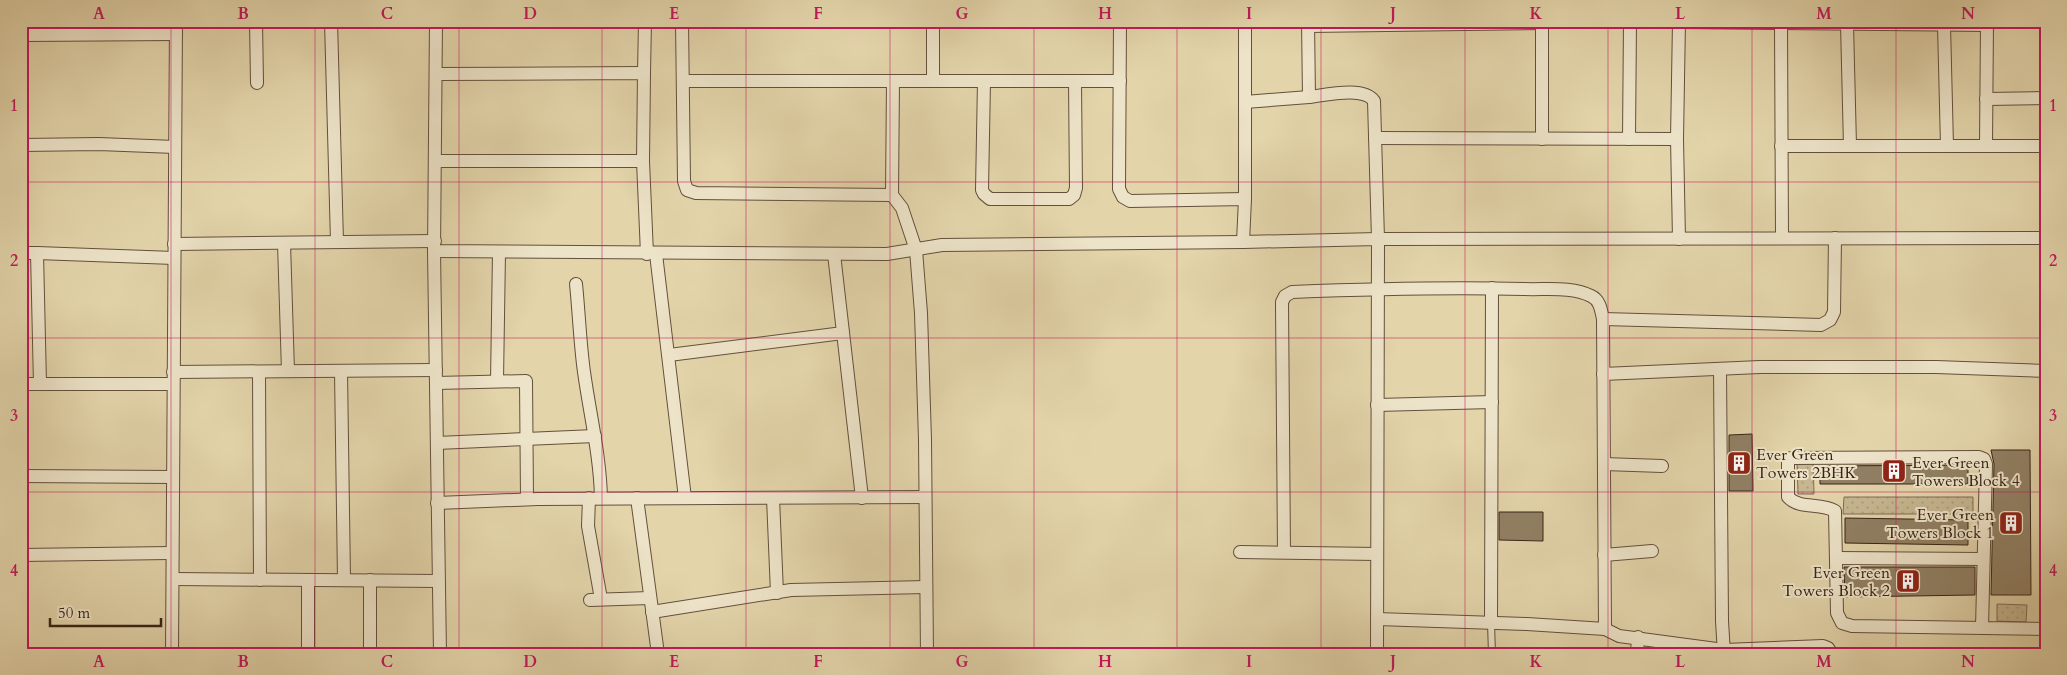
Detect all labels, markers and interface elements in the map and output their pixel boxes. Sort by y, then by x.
text: A [93,3,105,25]
text: B [237,3,249,25]
text: C [381,3,393,25]
text: D [523,3,537,25]
text: E [669,3,679,25]
text: F [813,3,823,25]
text: G [955,3,969,25]
text: H [1098,3,1112,25]
text: I [1246,3,1252,25]
text: J [1388,3,1396,25]
text: K [1530,3,1543,25]
text: L [1675,3,1686,25]
text: M [1816,3,1832,25]
text: N [1961,3,1975,25]
text: 1 [10,95,18,117]
text: 1 [2049,95,2057,117]
text: 2 [10,250,18,272]
text: 2 [2049,250,2057,272]
text: 3 [10,405,18,427]
text: 3 [2049,405,2057,427]
place label: Ever Green Towers 2BHK [1756,444,1856,484]
building icon: Ever Green Towers 2BHK [1726,450,1752,476]
place label: Ever Green Towers Block 4 [1912,452,2020,492]
building icon: Ever Green Towers Block 4 [1881,458,1907,484]
place label: Ever Green Towers Block 1 [1886,504,1994,544]
building icon: Ever Green Towers Block 1 [1998,510,2024,536]
text: 4 [10,560,18,582]
text: 4 [2049,560,2057,582]
place label: Ever Green Towers Block 2 [1782,562,1890,602]
building icon: Ever Green Towers Block 2 [1895,568,1921,594]
scale bar [50,595,161,627]
text: 50 m [58,603,90,623]
text: A [93,651,105,673]
text: B [237,651,249,673]
text: C [381,651,393,673]
text: D [523,651,537,673]
text: E [669,651,679,673]
text: F [813,651,823,673]
text: G [955,651,969,673]
text: H [1098,651,1112,673]
text: I [1246,651,1252,673]
text: J [1388,651,1396,673]
text: K [1530,651,1543,673]
text: L [1675,651,1686,673]
text: M [1816,651,1832,673]
text: N [1961,651,1975,673]

